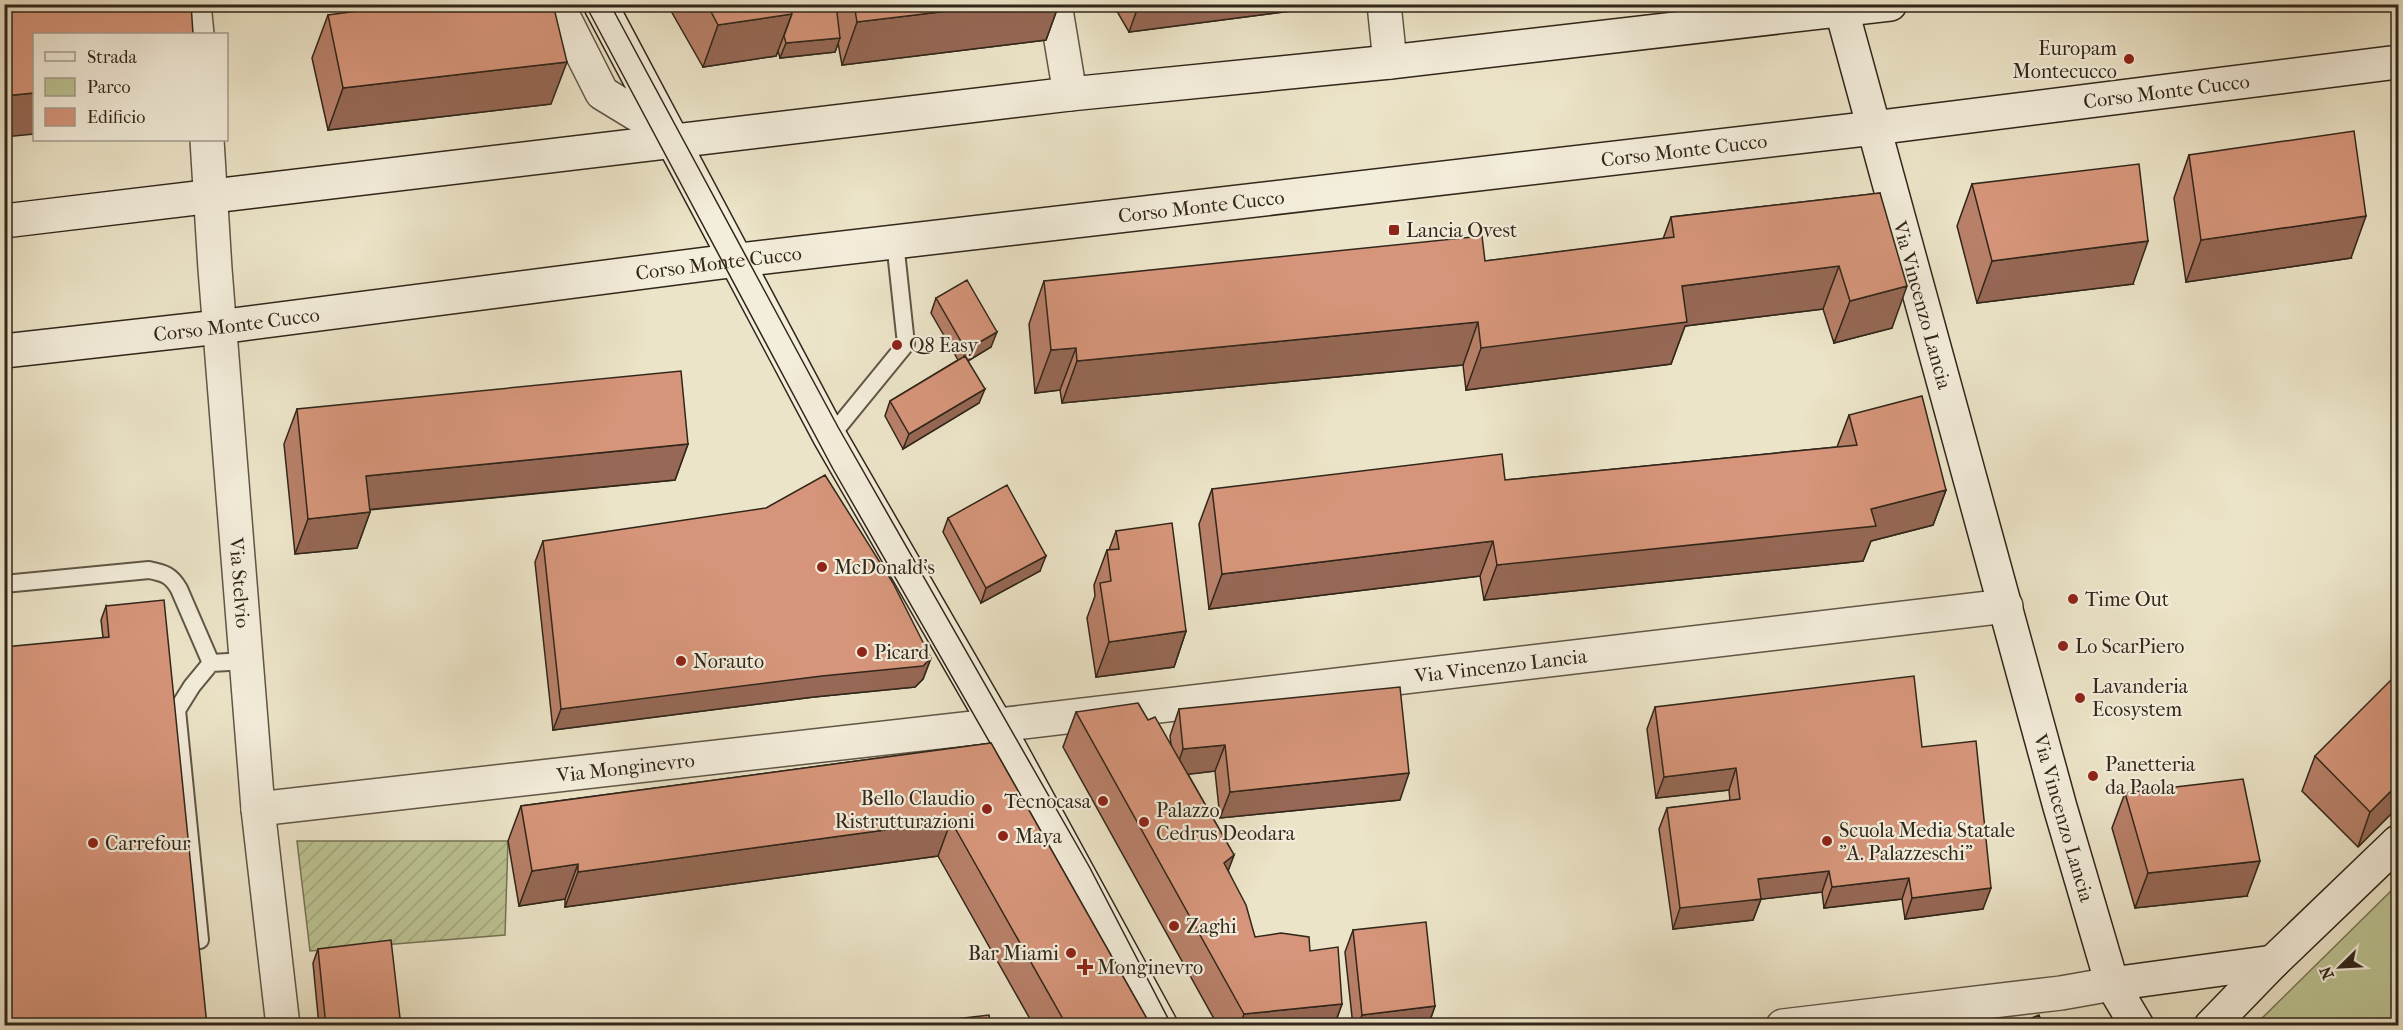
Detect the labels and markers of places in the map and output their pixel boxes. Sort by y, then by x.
place label: Europam Montecucco [2013,37,2117,83]
marker: Europam Montecucco [2122,52,2136,66]
place label: Lancia Ovest [1406,219,1517,242]
marker: Lancia Ovest [1387,223,1401,237]
place label: Q8 Easy [909,334,979,357]
marker: Q8 Easy [890,338,904,352]
place label: McDonald's [834,556,935,579]
marker: McDonald's [815,560,829,574]
place label: Time Out [2085,588,2169,611]
marker: Time Out [2066,592,2080,606]
place label: Lo ScarPiero [2075,635,2184,658]
marker: Lo ScarPiero [2056,639,2070,653]
place label: Picard [874,641,930,664]
marker: Picard [855,645,869,659]
place label: Norauto [693,650,764,673]
marker: Norauto [674,654,688,668]
place label: Lavanderia Ecosystem [2092,675,2189,721]
marker: Lavanderia Ecosystem [2073,691,2087,705]
place label: Panetteria da Paola [2105,753,2196,799]
marker: Panetteria da Paola [2086,769,2100,783]
place label: Bello Claudio Ristrutturazioni [835,787,975,833]
place label: Tecnocasa [1004,790,1092,813]
marker: Tecnocasa [1096,794,1110,808]
place label: Palazzo Cedrus Deodara [1156,799,1296,845]
marker: Bello Claudio Ristrutturazioni [980,802,994,816]
marker: Palazzo Cedrus Deodara [1137,815,1151,829]
place label: Scuola Media Statale "A. Palazzeschi" [1839,819,2015,865]
place label: Maya [1015,825,1063,848]
marker: Maya [996,829,1010,843]
place label: Carrefour [105,832,191,855]
marker: Scuola Media Statale "A. Palazzeschi" [1820,834,1834,848]
marker: Carrefour [86,836,100,850]
place label: Zaghi [1186,915,1237,938]
marker: Zaghi [1167,919,1181,933]
place label: Bar Miami [968,942,1059,965]
marker: Bar Miami [1064,946,1078,960]
place label: Monginevro [1097,956,1203,979]
marker: Monginevro [1078,960,1092,974]

